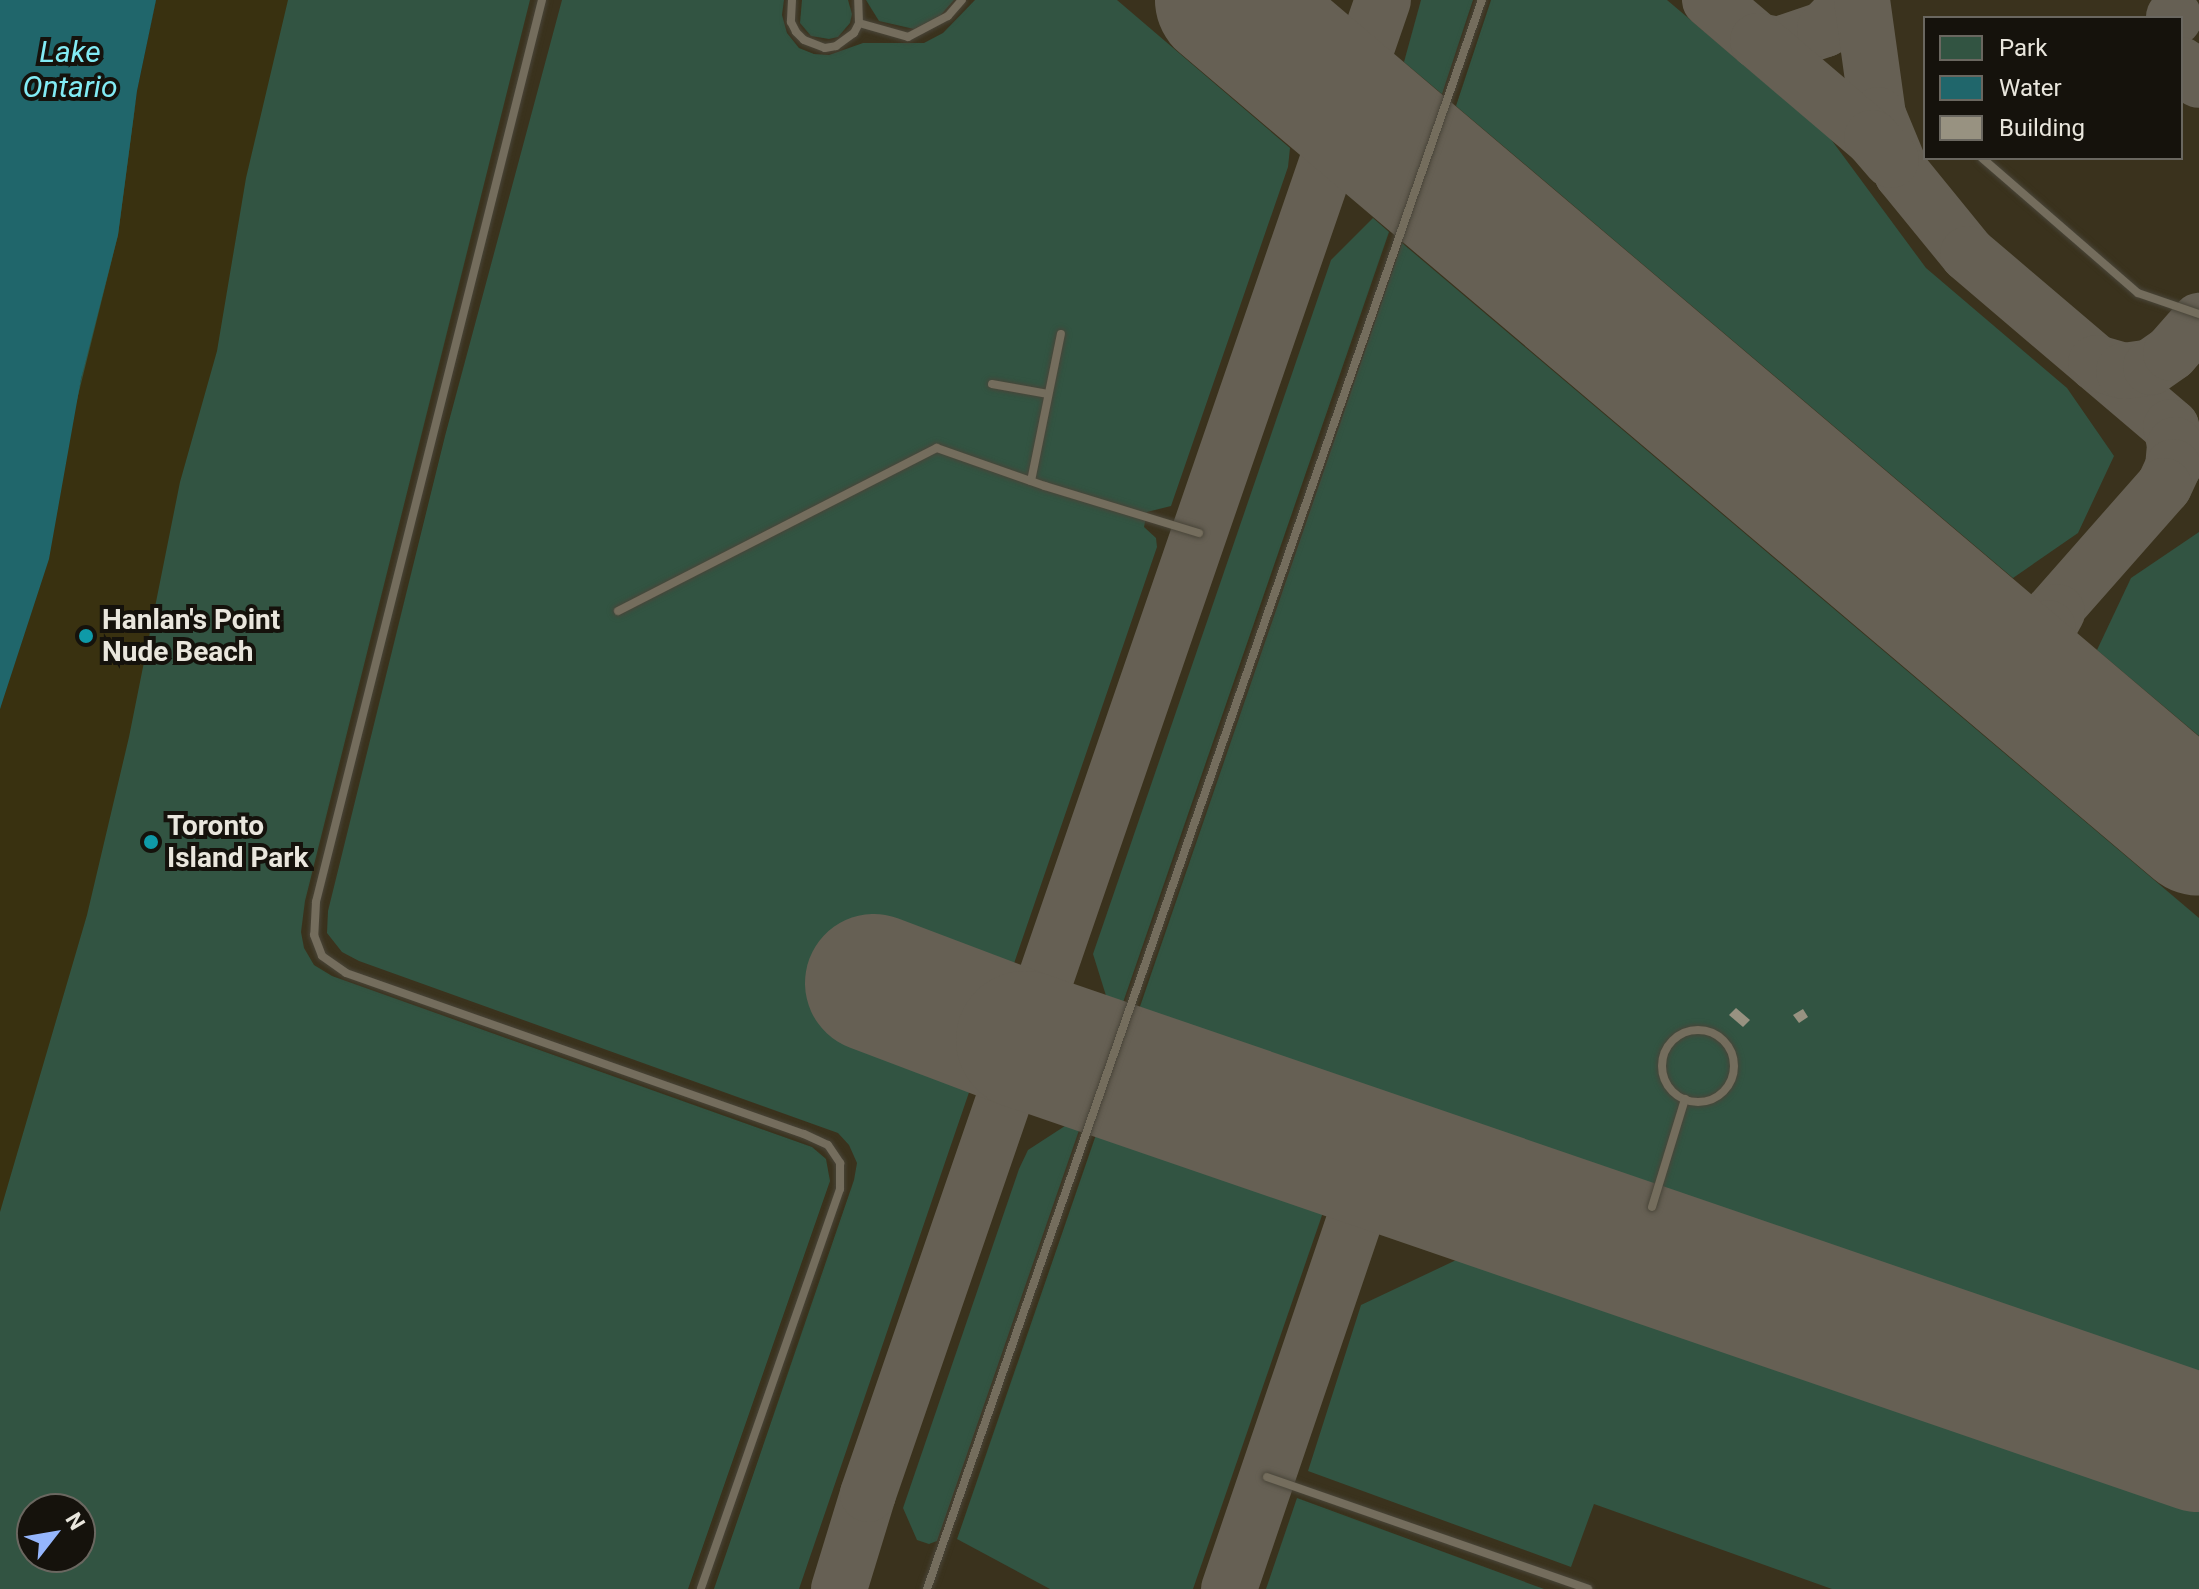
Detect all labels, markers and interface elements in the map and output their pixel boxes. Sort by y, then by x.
legend [1923,16,2183,160]
water label: Lake Ontario [23,34,117,104]
text: Park [1999,34,2047,62]
text: Water [1999,74,2062,102]
text: Building [1999,114,2085,142]
place label: Hanlan's Point Nude Beach [102,603,280,669]
marker: Hanlan's Point Nude Beach [77,627,95,645]
place label: Toronto Island Park [167,809,308,875]
marker: Toronto Island Park [142,833,160,851]
north arrow [16,1493,96,1573]
text: N [61,1508,90,1535]

